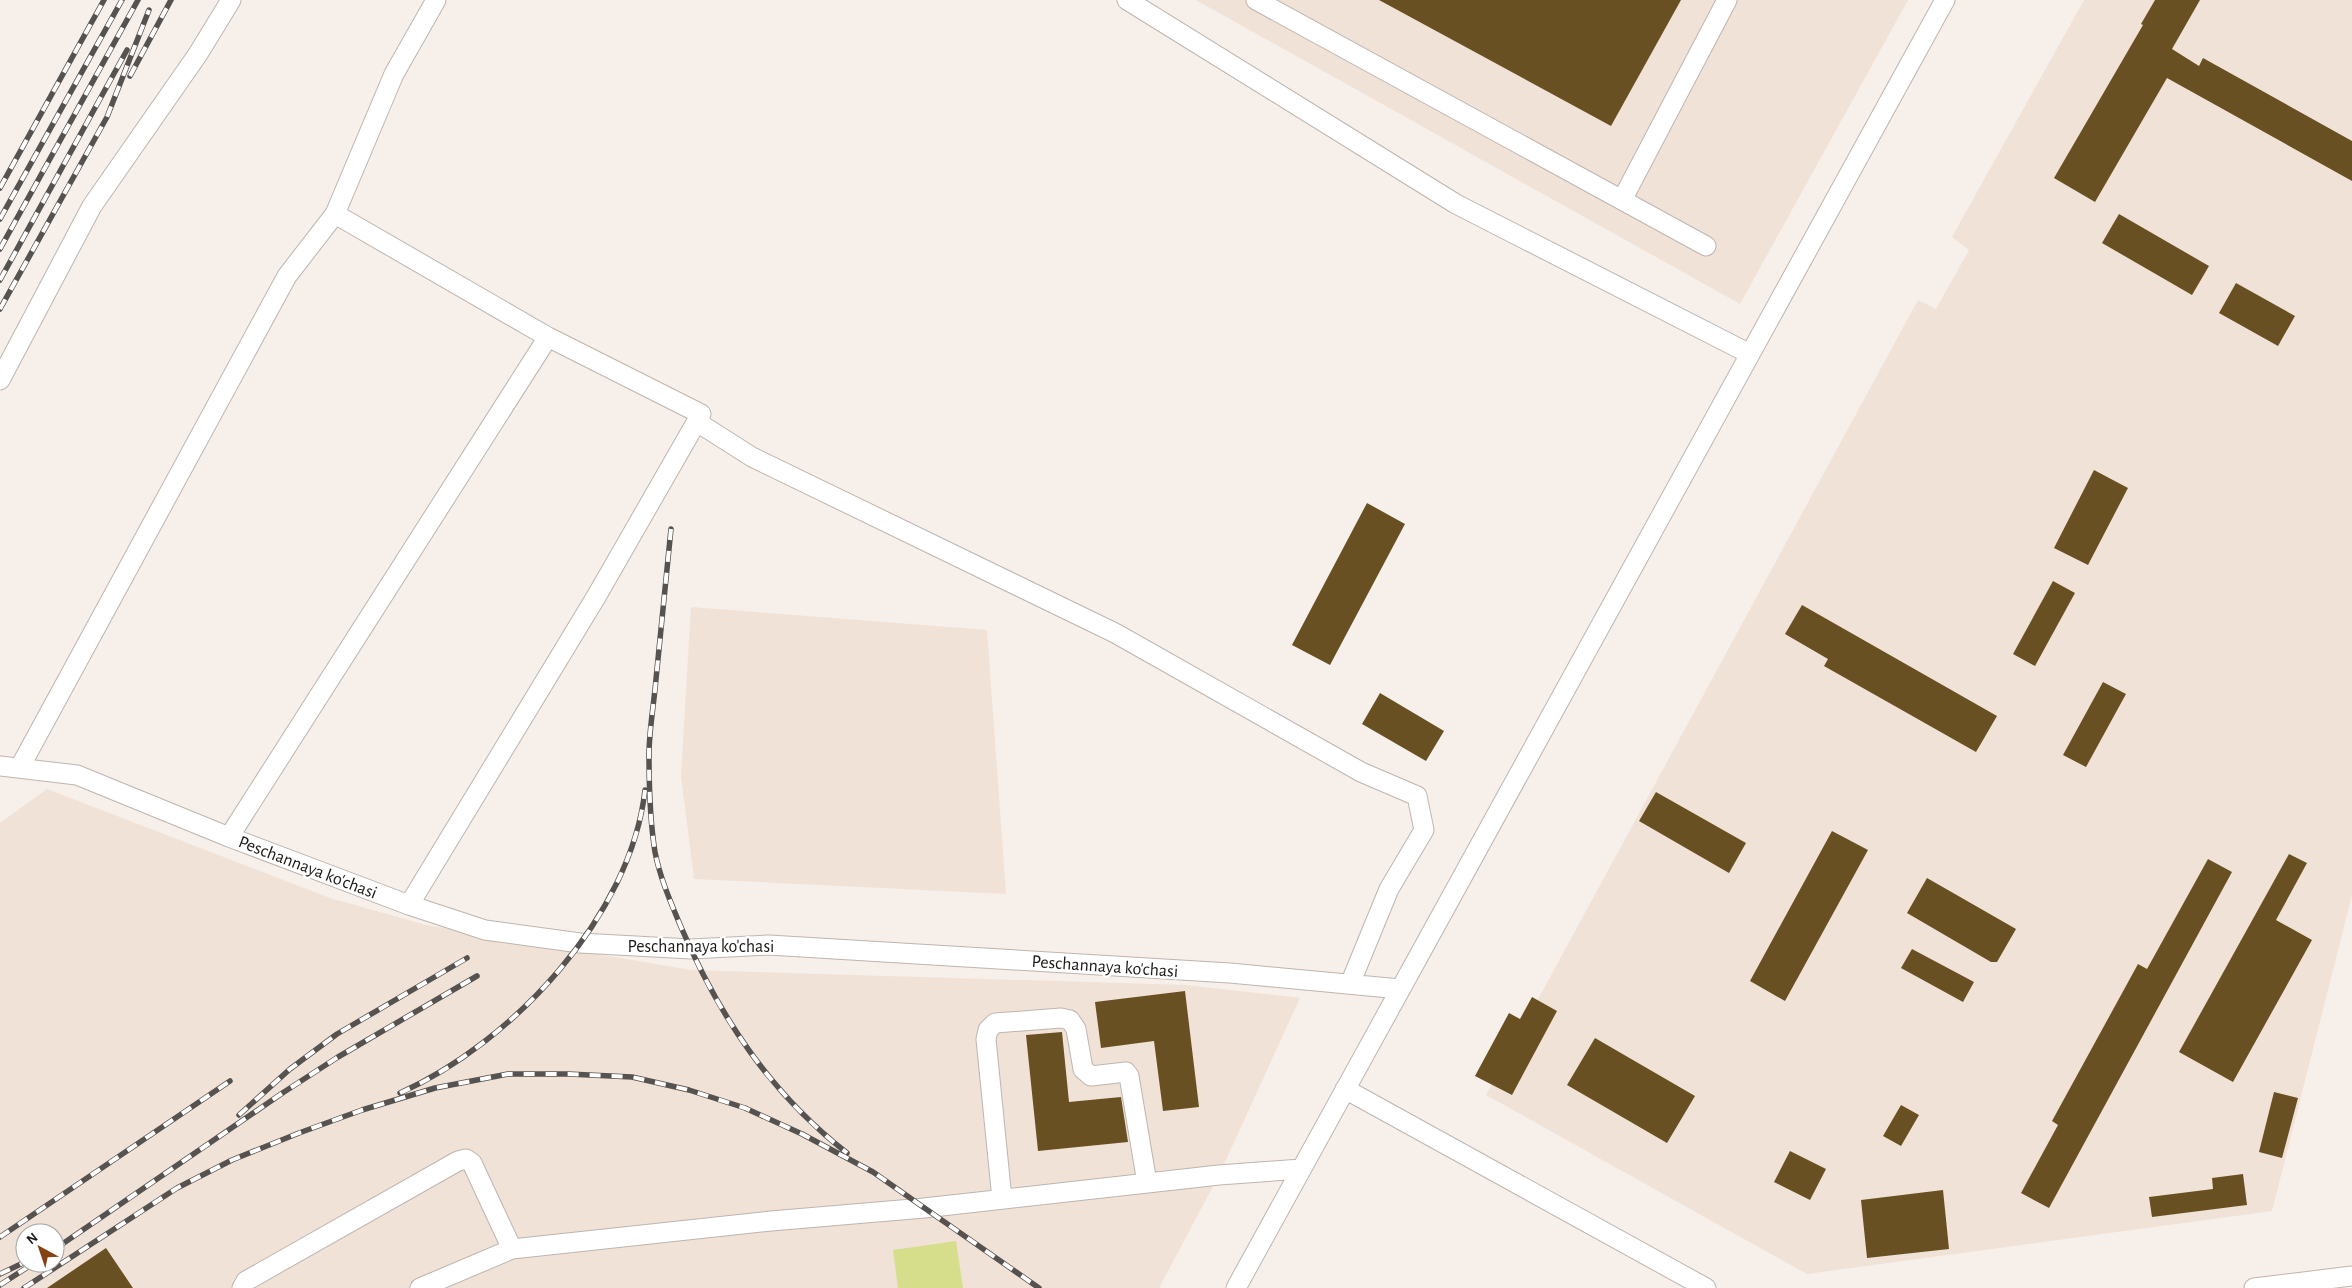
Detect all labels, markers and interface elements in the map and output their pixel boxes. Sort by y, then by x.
street label: Peschannaya ko'chasi [236,833,379,903]
street label: Peschannaya ko'chasi [628,938,774,956]
street label: Peschannaya ko'chasi [1031,953,1179,981]
north arrow [15,1223,65,1273]
text: N [24,1230,41,1247]

